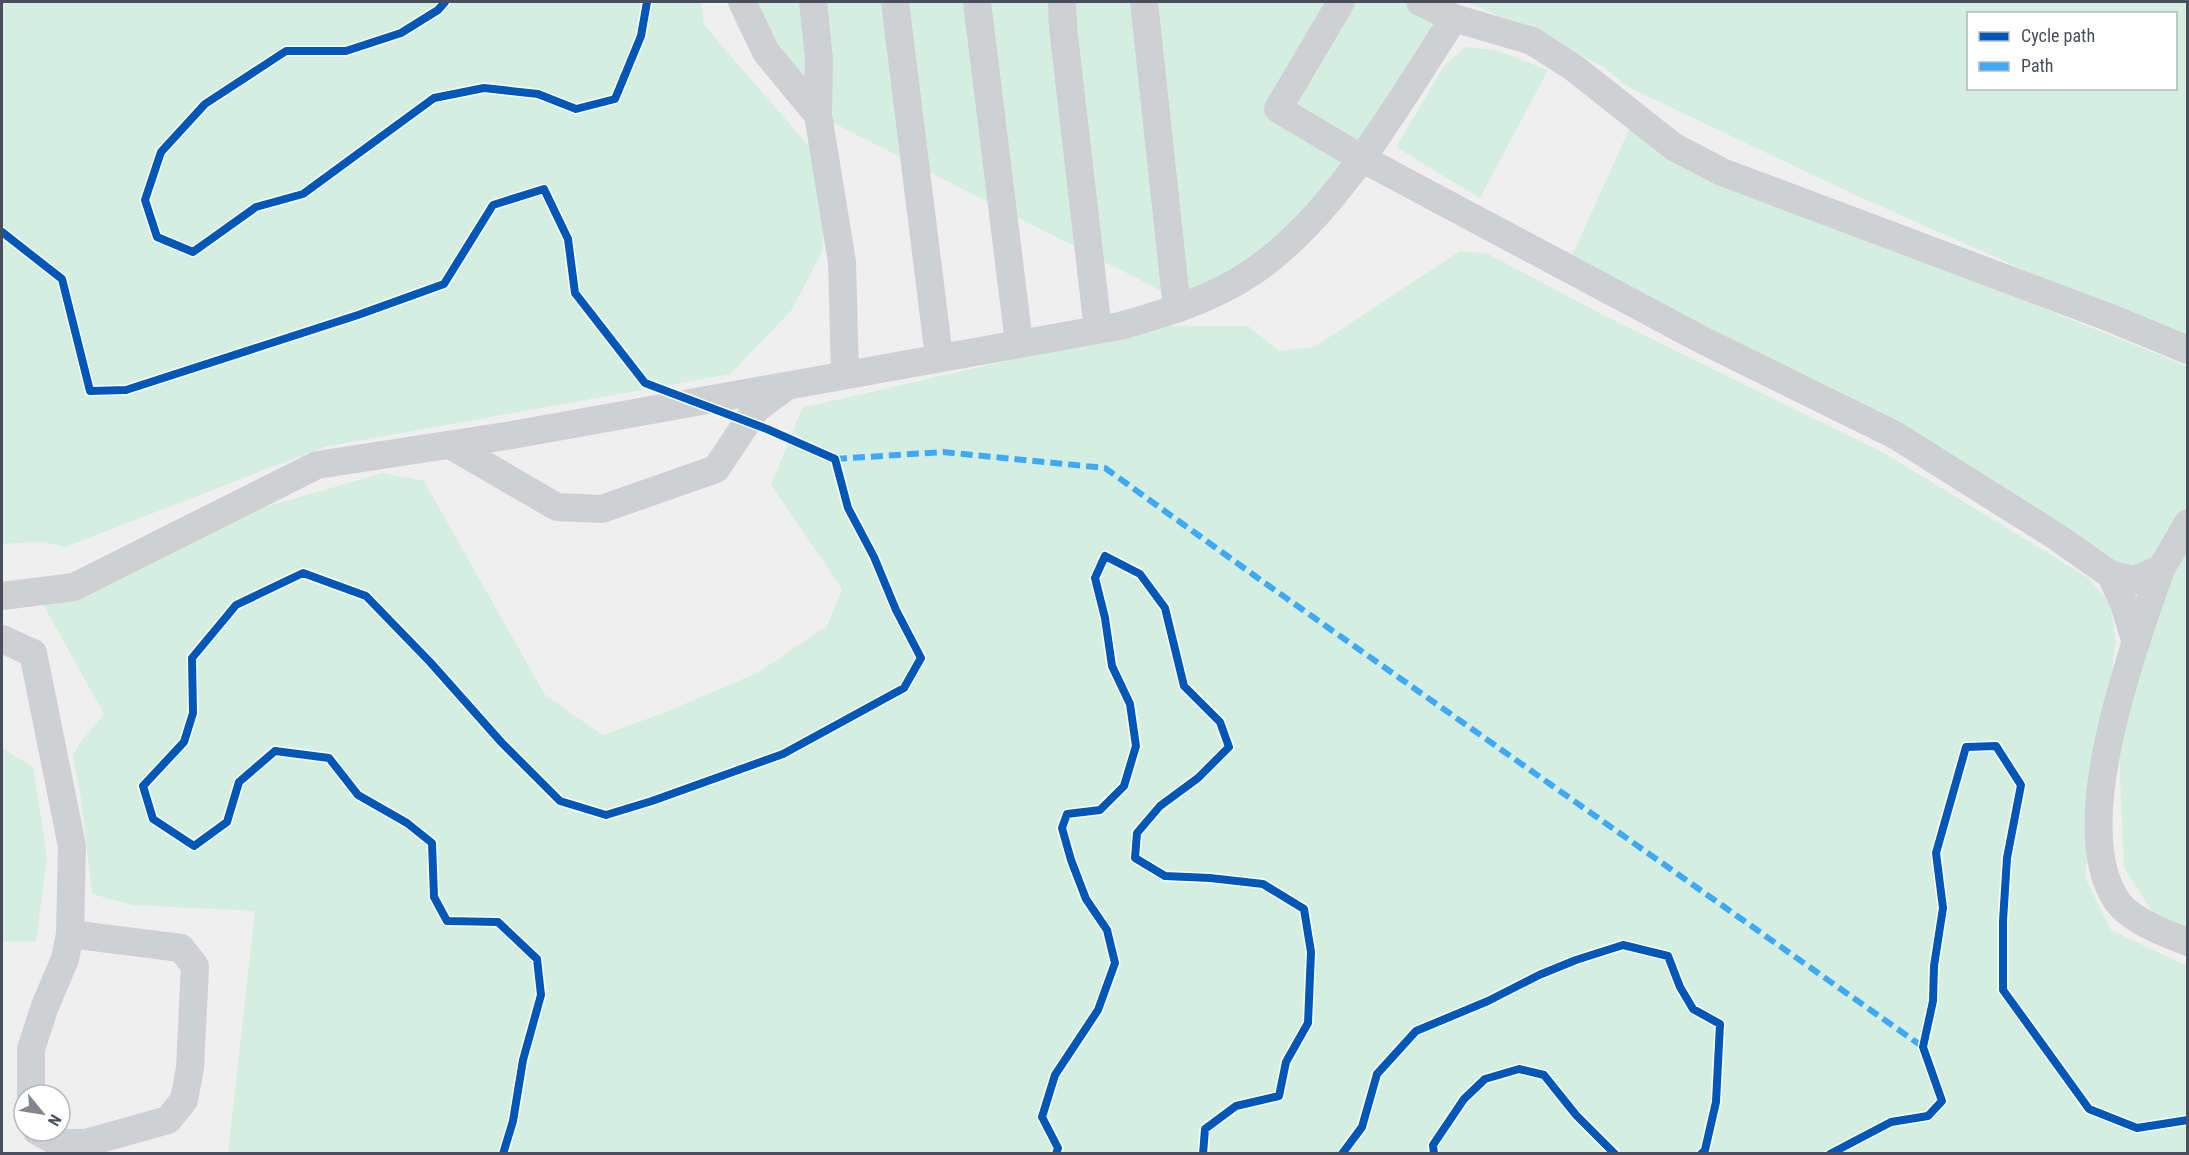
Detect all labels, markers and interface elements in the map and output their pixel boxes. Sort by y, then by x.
legend [1967,12,2177,90]
text: Cycle path [2021,25,2095,46]
text: Path [2021,55,2054,76]
north arrow [12,1083,72,1143]
text: N [44,1111,65,1129]

